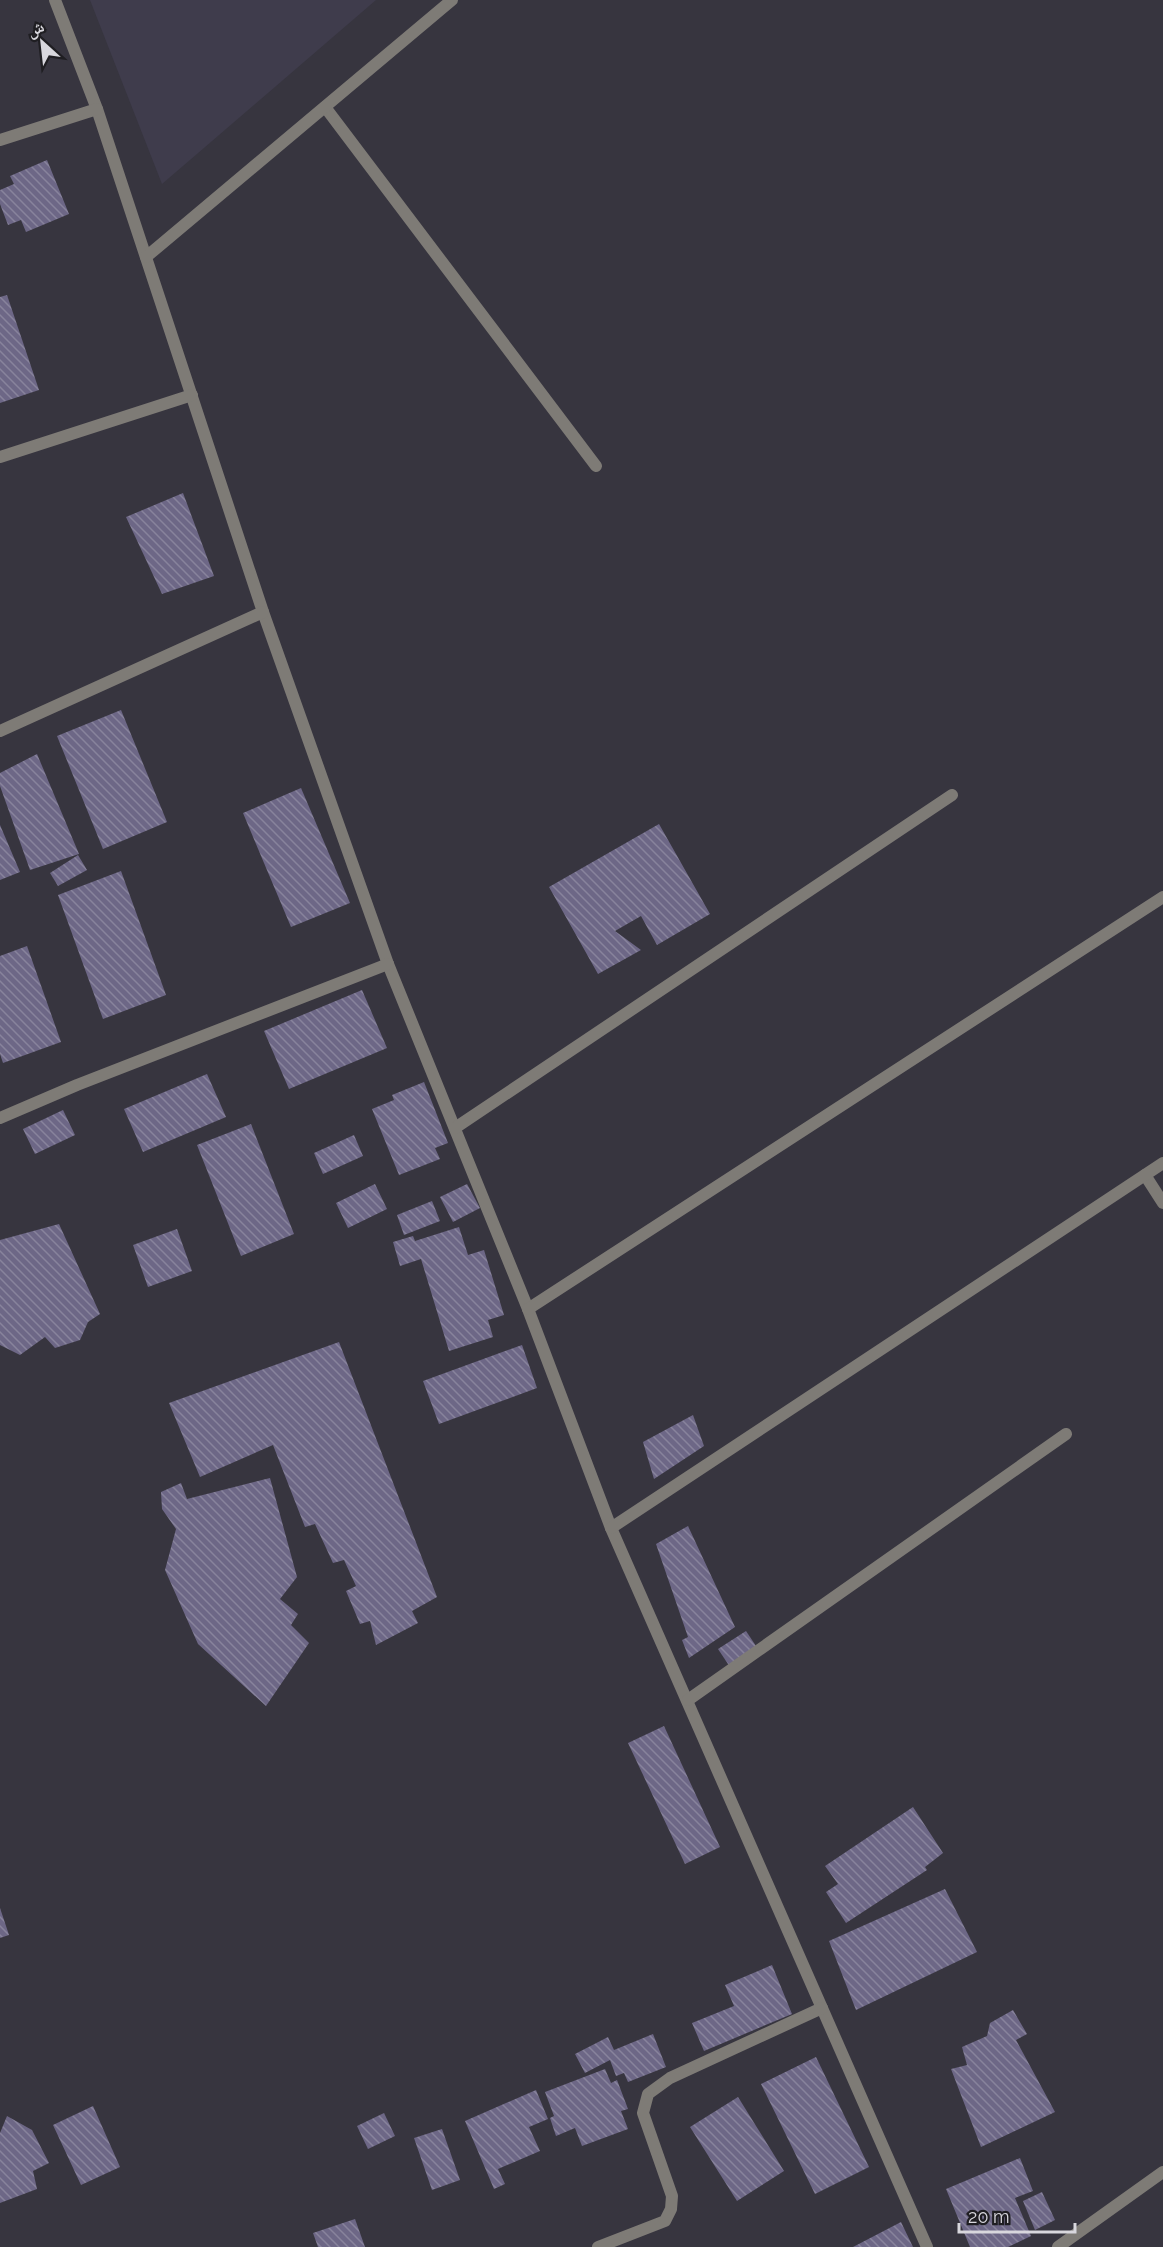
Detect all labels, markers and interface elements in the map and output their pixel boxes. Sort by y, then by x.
north arrow [12,12,72,72]
text: ش [24,17,47,41]
scale bar [959,2196,1074,2234]
text: 20 m [968,2206,1010,2227]

